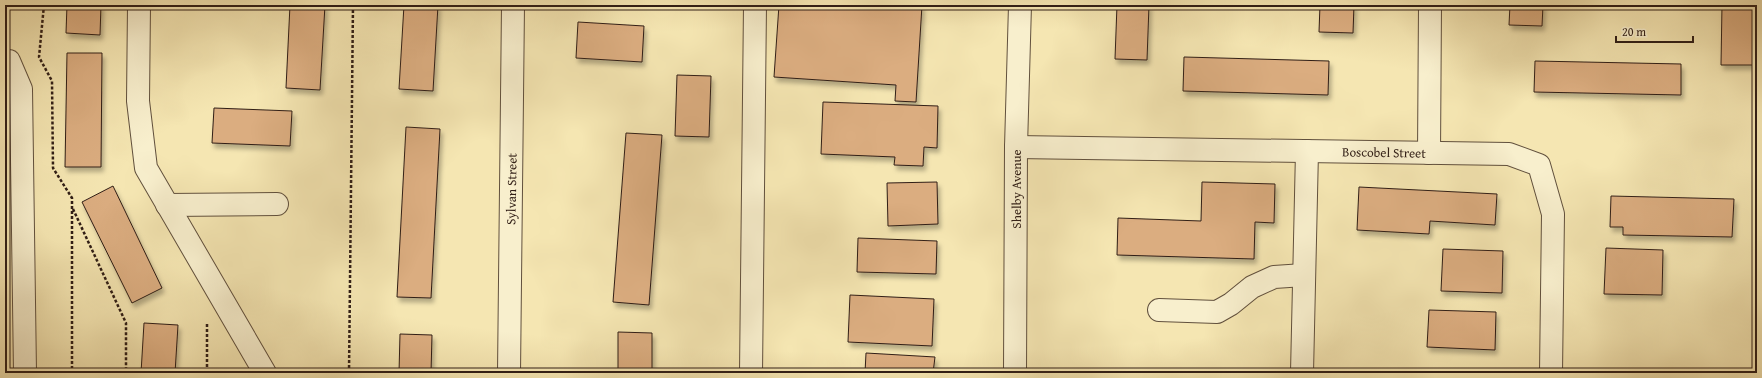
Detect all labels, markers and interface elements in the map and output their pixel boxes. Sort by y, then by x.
scale bar [1616,18,1693,44]
text: 20 m [1622,23,1646,40]
street label: Boscobel Street [1342,142,1426,163]
street label: Shelby Avenue [1007,149,1026,229]
street label: Sylvan Street [501,153,522,225]

